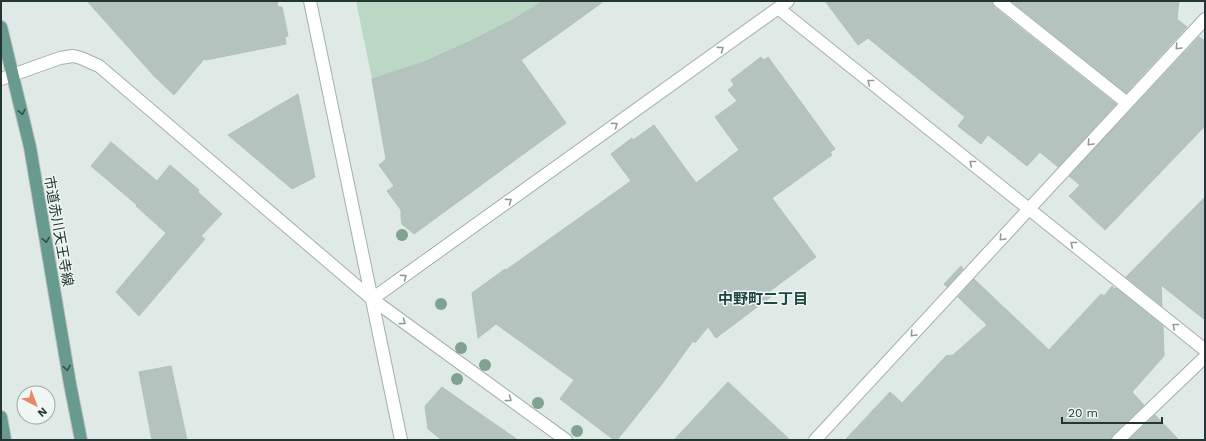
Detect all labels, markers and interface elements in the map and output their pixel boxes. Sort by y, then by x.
one-way arrow [1176,42,1183,50]
one-way arrow [716,47,723,54]
one-way arrow [868,79,875,86]
one-way arrow [17,108,26,115]
one-way arrow [611,122,618,130]
one-way arrow [1087,138,1095,146]
one-way arrow [969,161,976,168]
street label: 市道赤川天王寺線 [41,174,77,288]
one-way arrow [505,199,512,206]
one-way arrow [999,233,1007,241]
one-way arrow [41,237,49,243]
one-way arrow [1071,242,1078,249]
one-way arrow [399,275,406,282]
district label: 中野町二丁目 [718,290,808,308]
one-way arrow [399,317,406,324]
one-way arrow [1172,323,1179,330]
one-way arrow [911,329,918,336]
one-way arrow [62,365,71,371]
north arrow [16,385,56,425]
one-way arrow [504,394,511,401]
scale bar [1062,399,1162,425]
text: N [35,405,50,420]
text: 20 m [1068,406,1098,420]

